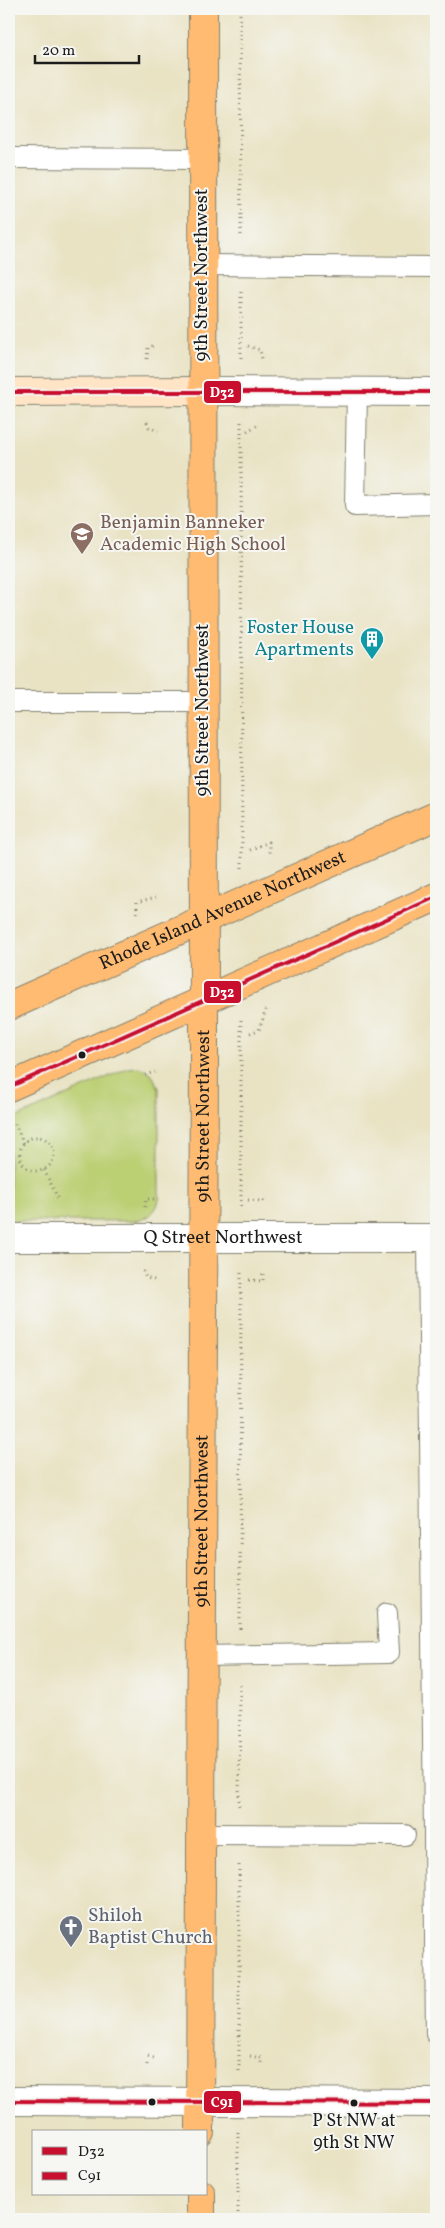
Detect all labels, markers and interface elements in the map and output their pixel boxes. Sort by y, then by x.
scale bar [35,32,139,64]
text: 20 m [42,41,75,62]
street label: 9th Street Northwest [189,188,215,361]
line badge: D32 [203,380,242,404]
text: D32 [210,384,234,403]
place label: Benjamin Banneker Academic High School [100,510,286,558]
school or university icon: Benjamin Banneker Academic High School [69,521,95,555]
place label: Foster House Apartments [247,615,354,663]
street label: 9th Street Northwest [190,623,216,796]
building icon: Foster House Apartments [359,626,385,660]
street label: Rhode Island Avenue Northwest [95,844,351,977]
line badge: D32 [203,980,242,1004]
text: D32 [210,984,234,1003]
street label: 9th Street Northwest [190,1029,217,1203]
unlabelled marker [77,1050,87,1060]
street label: Q Street Northwest [143,1225,303,1251]
street label: 9th Street Northwest [189,1434,216,1608]
place label: Shiloh Baptist Church [88,1903,213,1951]
church icon: Shiloh Baptist Church [58,1914,84,1948]
line badge: C91 [203,2090,242,2114]
text: C91 [211,2094,233,2113]
unlabelled marker [147,2097,157,2107]
marker: P St NW at 9th St NW [349,2098,359,2108]
place label: P St NW at 9th St NW [312,2109,396,2156]
legend [32,2130,208,2196]
text: D32 [78,2142,105,2163]
text: C91 [78,2166,101,2187]

